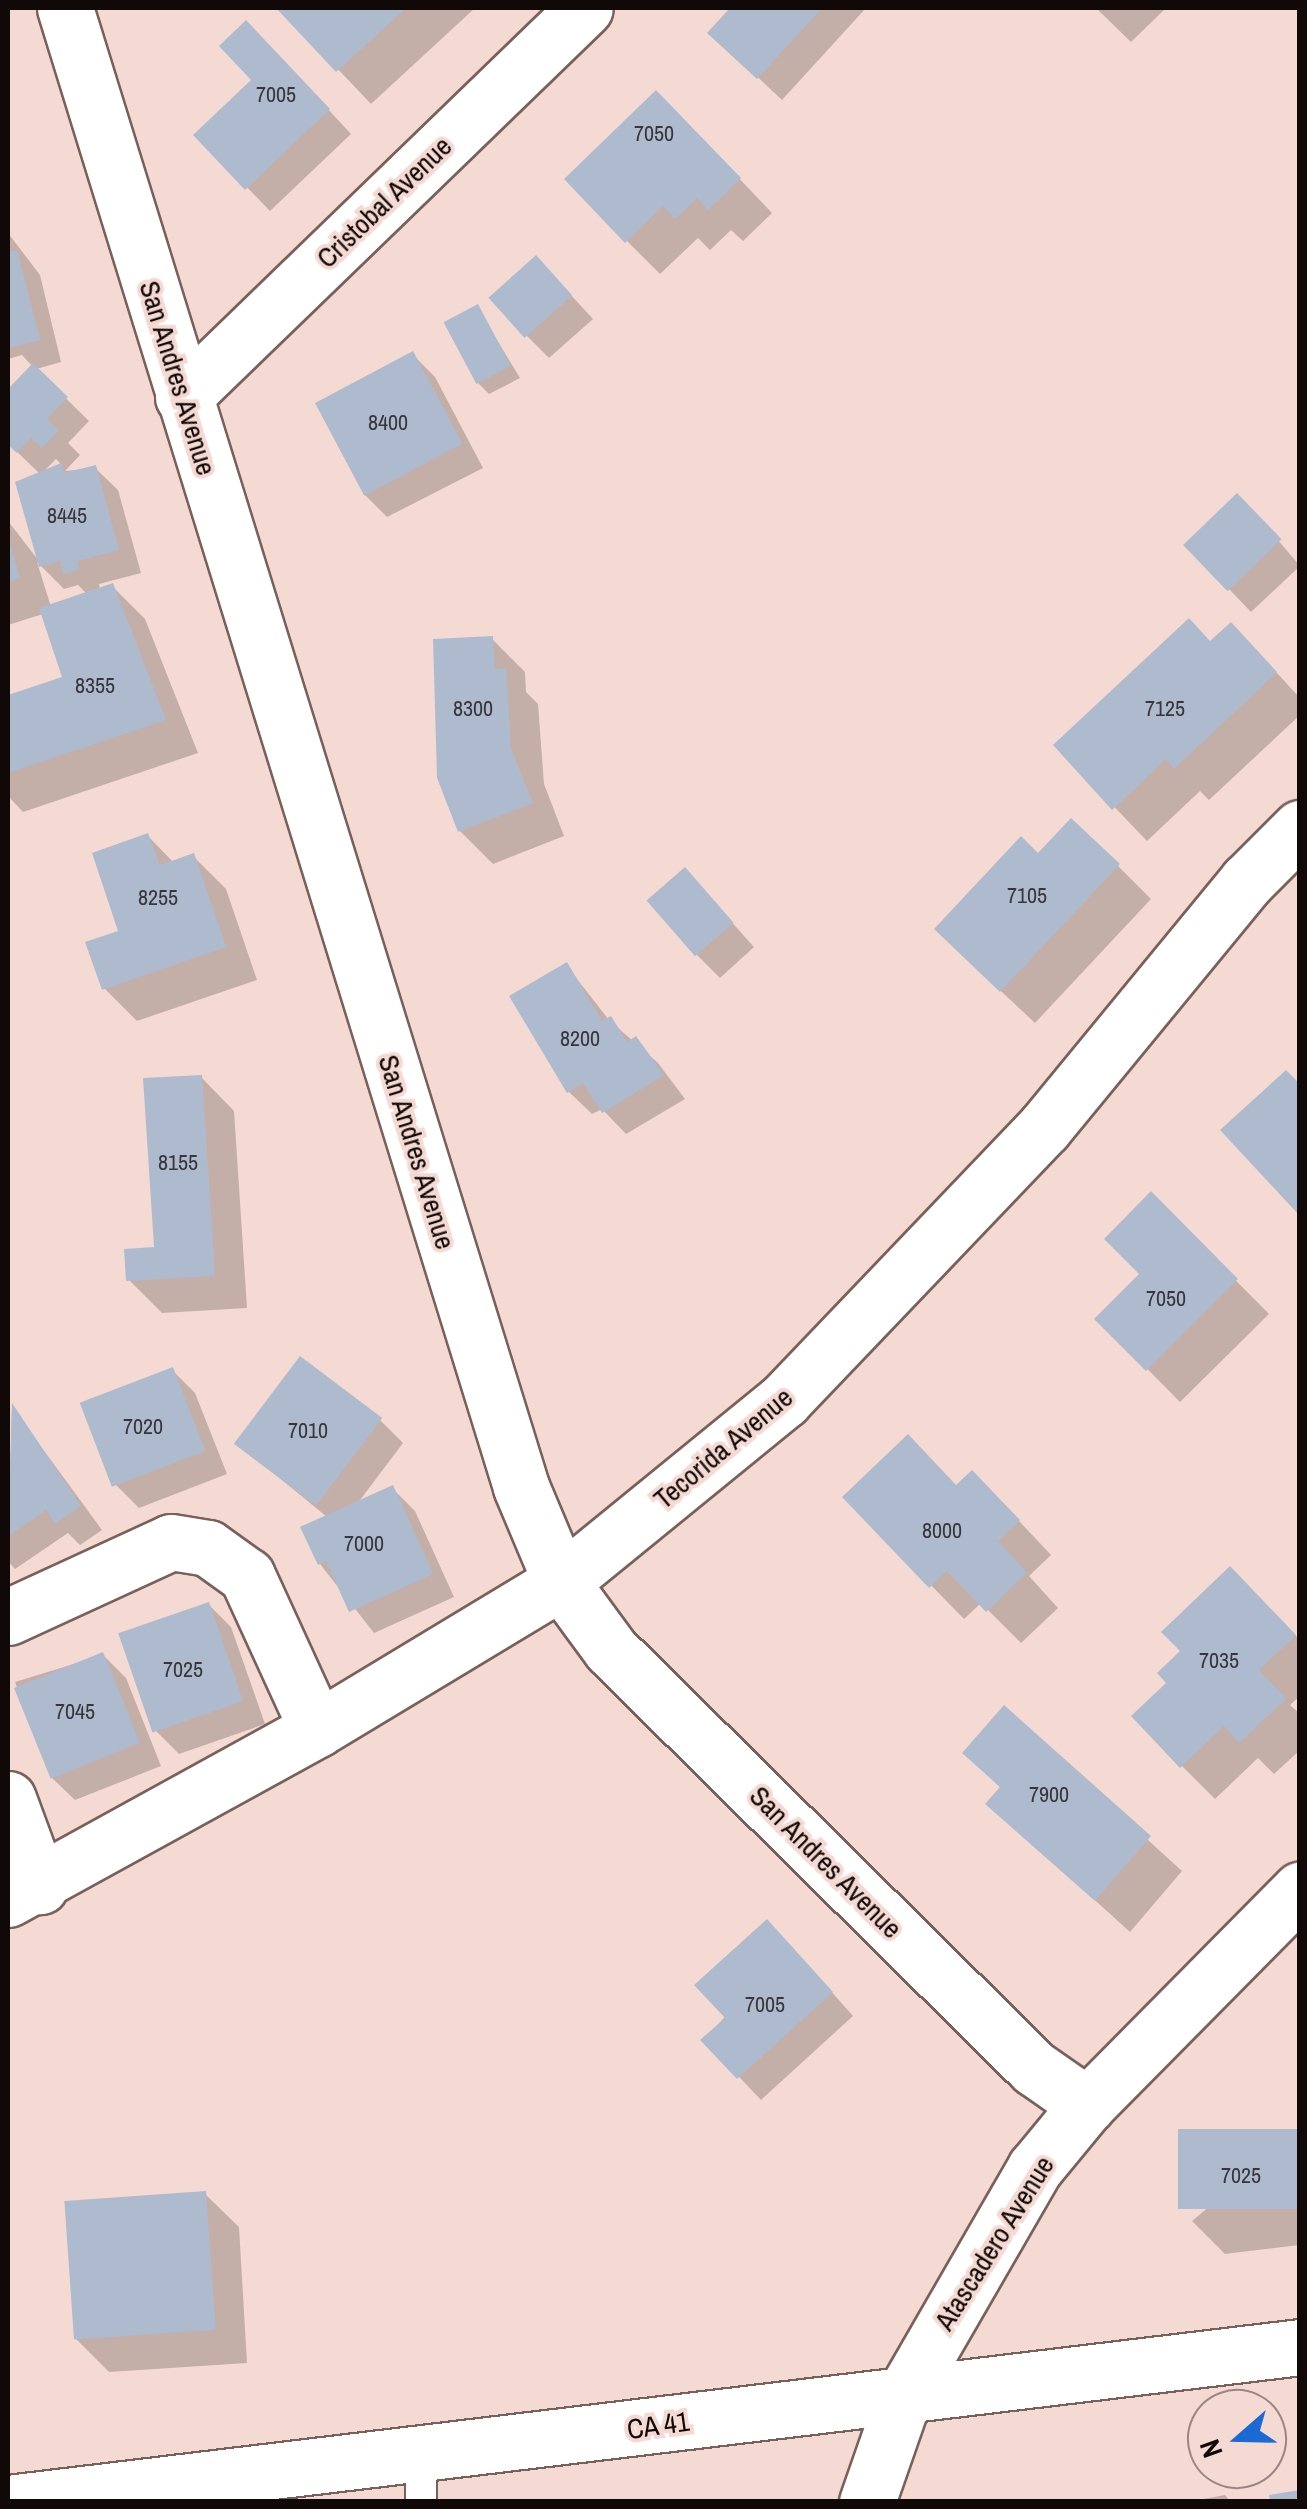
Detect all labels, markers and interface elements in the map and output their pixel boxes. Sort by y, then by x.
house number: 7005 [256,82,296,108]
house number: 7050 [634,121,674,147]
street label: Cristobal Avenue [309,129,459,275]
street label: San Andres Avenue [132,276,224,480]
house number: 8400 [368,410,408,436]
house number: 8445 [47,503,87,529]
house number: 8355 [75,673,115,699]
house number: 8300 [453,696,493,722]
house number: 7125 [1145,696,1185,722]
house number: 7105 [1007,883,1047,909]
house number: 8255 [138,885,178,911]
house number: 8200 [560,1026,600,1052]
street label: San Andres Avenue [371,1050,463,1254]
house number: 8155 [158,1150,198,1176]
house number: 7050 [1146,1286,1186,1312]
street label: Tecorida Avenue [646,1380,800,1516]
house number: 7020 [123,1414,163,1440]
house number: 7010 [288,1418,328,1444]
house number: 8000 [922,1518,962,1544]
house number: 7000 [344,1531,384,1557]
house number: 7035 [1199,1648,1239,1674]
house number: 7025 [163,1657,203,1683]
house number: 7045 [55,1699,95,1725]
street label: San Andres Avenue [742,1778,910,1946]
house number: 7900 [1029,1782,1069,1808]
house number: 7005 [745,1992,785,2018]
street label: Atascadero Avenue [927,2149,1061,2337]
house number: 7025 [1221,2163,1261,2189]
north arrow [1187,2389,1287,2489]
street label: CA 41 [624,2404,692,2446]
text: N [1190,2434,1231,2463]

